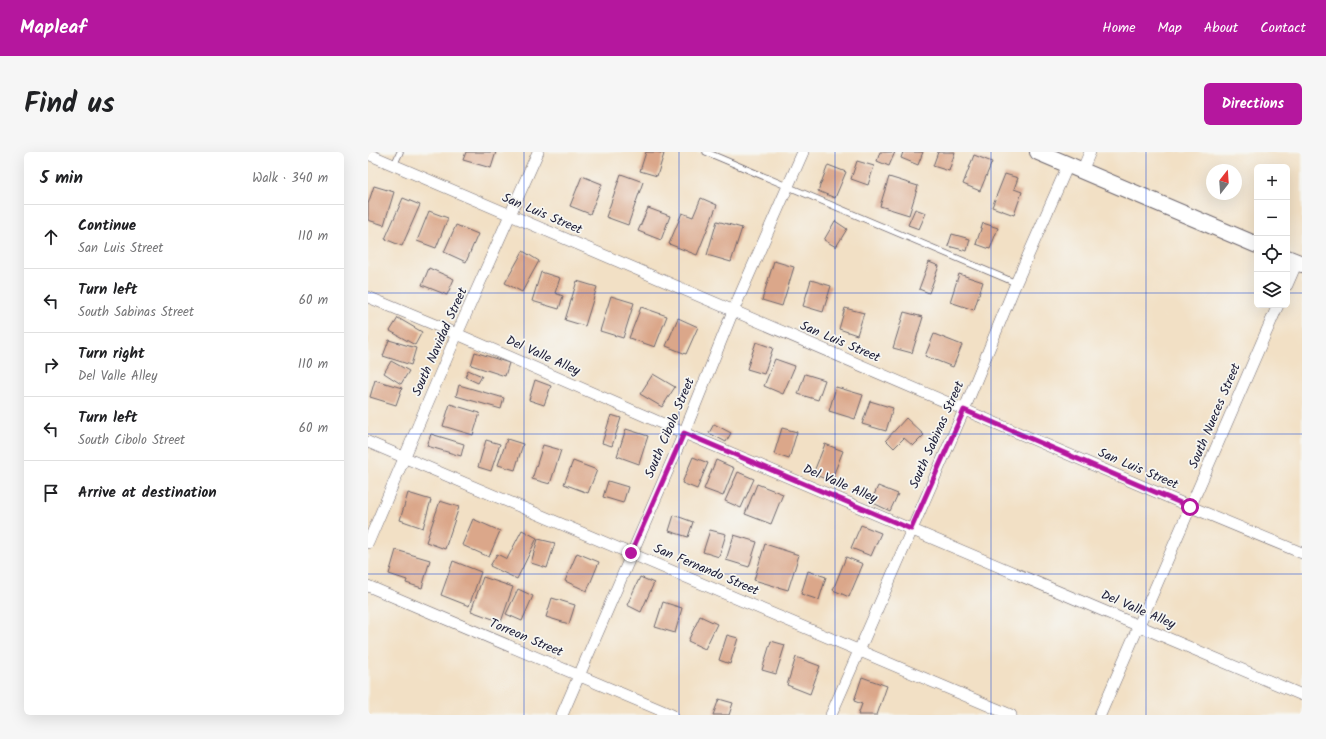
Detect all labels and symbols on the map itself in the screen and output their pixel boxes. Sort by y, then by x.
north arrow [1206,164,1242,200]
street label: San Luis Street [499,188,586,241]
street label: South Navidad Street [407,283,474,400]
street label: San Luis Street [797,316,884,369]
street label: Del Valle Alley [503,330,584,382]
street label: South Nueces Street [1183,359,1247,472]
street label: South Cibolo Street [639,374,701,481]
street label: South Sabinas Street [904,377,971,492]
street label: San Luis Street [1095,443,1182,496]
street label: Del Valle Alley [799,459,881,510]
route start [1181,498,1199,516]
street label: San Fernando Street [650,538,763,602]
route end [622,544,640,562]
street label: Del Valle Alley [1097,585,1179,636]
street label: Torreon Street [486,613,567,663]

